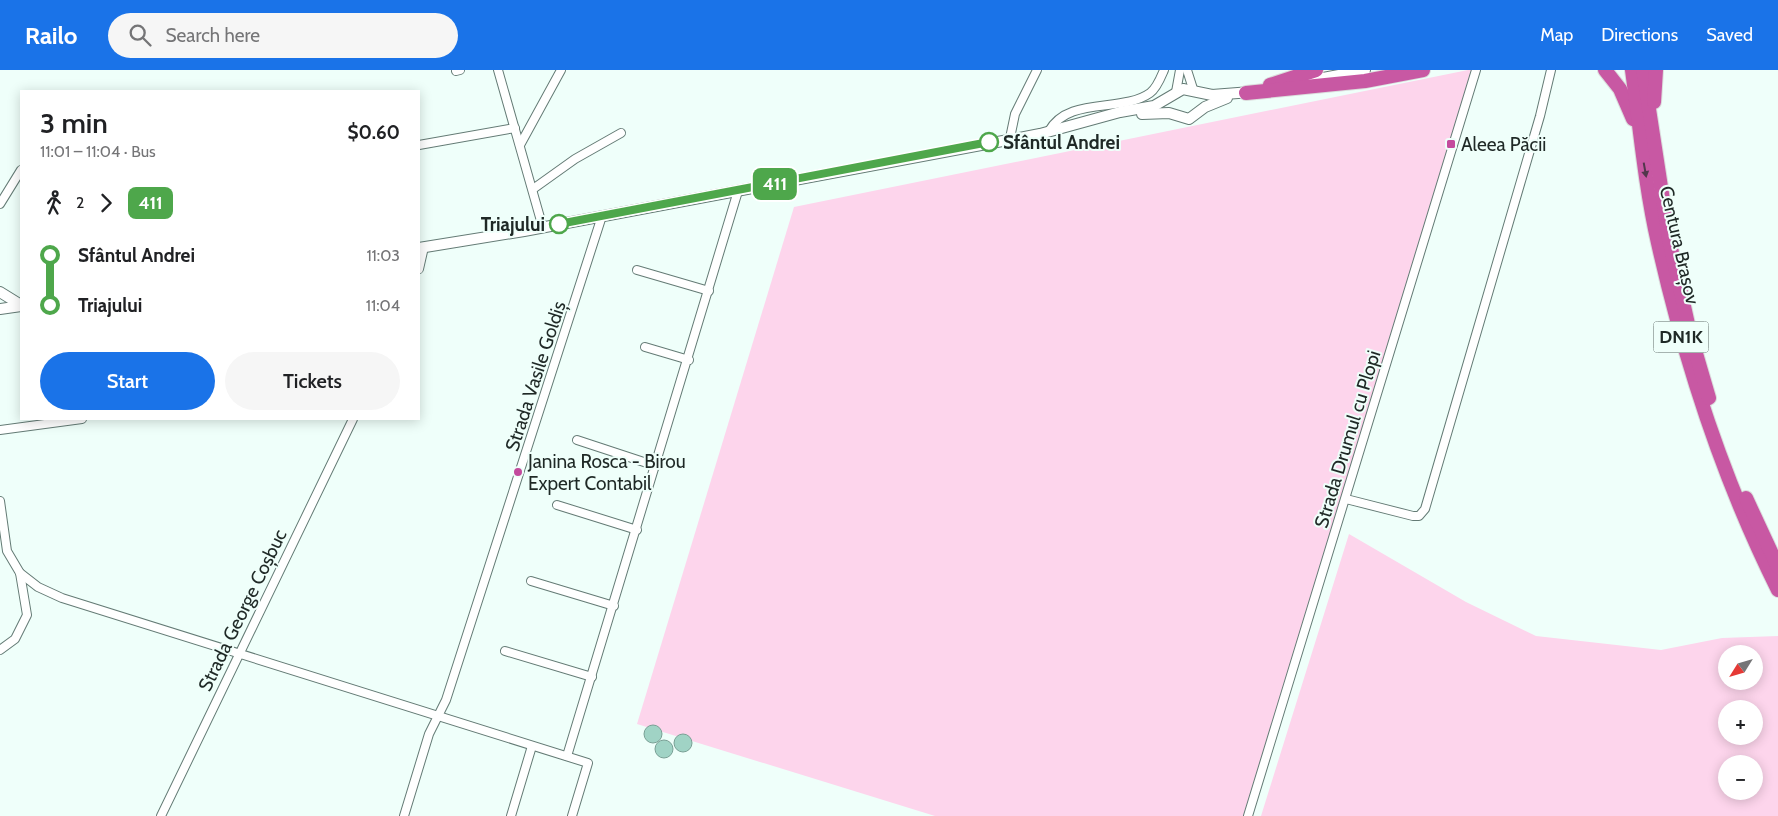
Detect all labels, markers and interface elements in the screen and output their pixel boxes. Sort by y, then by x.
search box [108,13,458,58]
text: Railo [25,21,78,50]
icon: search [126,21,154,49]
text: Search here [166,24,260,47]
text: Map [1540,24,1573,46]
text: Directions [1601,24,1678,46]
text: Saved [1706,24,1753,46]
text: 3 min [40,106,108,140]
text: $0.60 [347,121,400,144]
place label: Sfântul Andrei [1003,131,1120,154]
marker: Sfântul Andrei [979,132,999,152]
place label: Aleea Păcii [1461,133,1546,156]
marker: Aleea Păcii [1445,138,1457,150]
text: 11:01 – 11:04 · Bus [40,142,156,161]
one-way arrow [1641,163,1649,179]
line badge: 411 [746,168,804,200]
text: 411 [763,173,787,195]
street label: Centura Brașov [1654,184,1704,307]
icon: walk [40,189,68,217]
icon: forward [92,189,120,217]
text: 411 [138,192,163,214]
text: 2 [76,193,84,212]
place label: Triajului [481,213,545,236]
marker: Triajului [549,214,569,234]
text: Sfântul Andrei [78,244,195,267]
text: 11:03 [366,246,400,265]
text: Triajului [78,294,142,317]
text: 11:04 [366,296,400,315]
street label: Strada Vasile Goldiș [500,298,572,454]
road number: DN1K [1654,322,1708,352]
street label: Strada Drumul cu Plopi [1310,348,1385,531]
button: Start [40,352,215,410]
button: Tickets [225,352,400,410]
place label: Janina Rosca - Birou Expert Contabil [527,450,686,495]
marker: Janina Rosca - Birou Expert Contabil [512,466,524,478]
street label: Strada George Coșbuc [193,525,293,695]
north arrow [1718,645,1762,690]
map controls [1718,645,1763,800]
button: + [1718,700,1763,745]
button: − [1718,755,1763,800]

